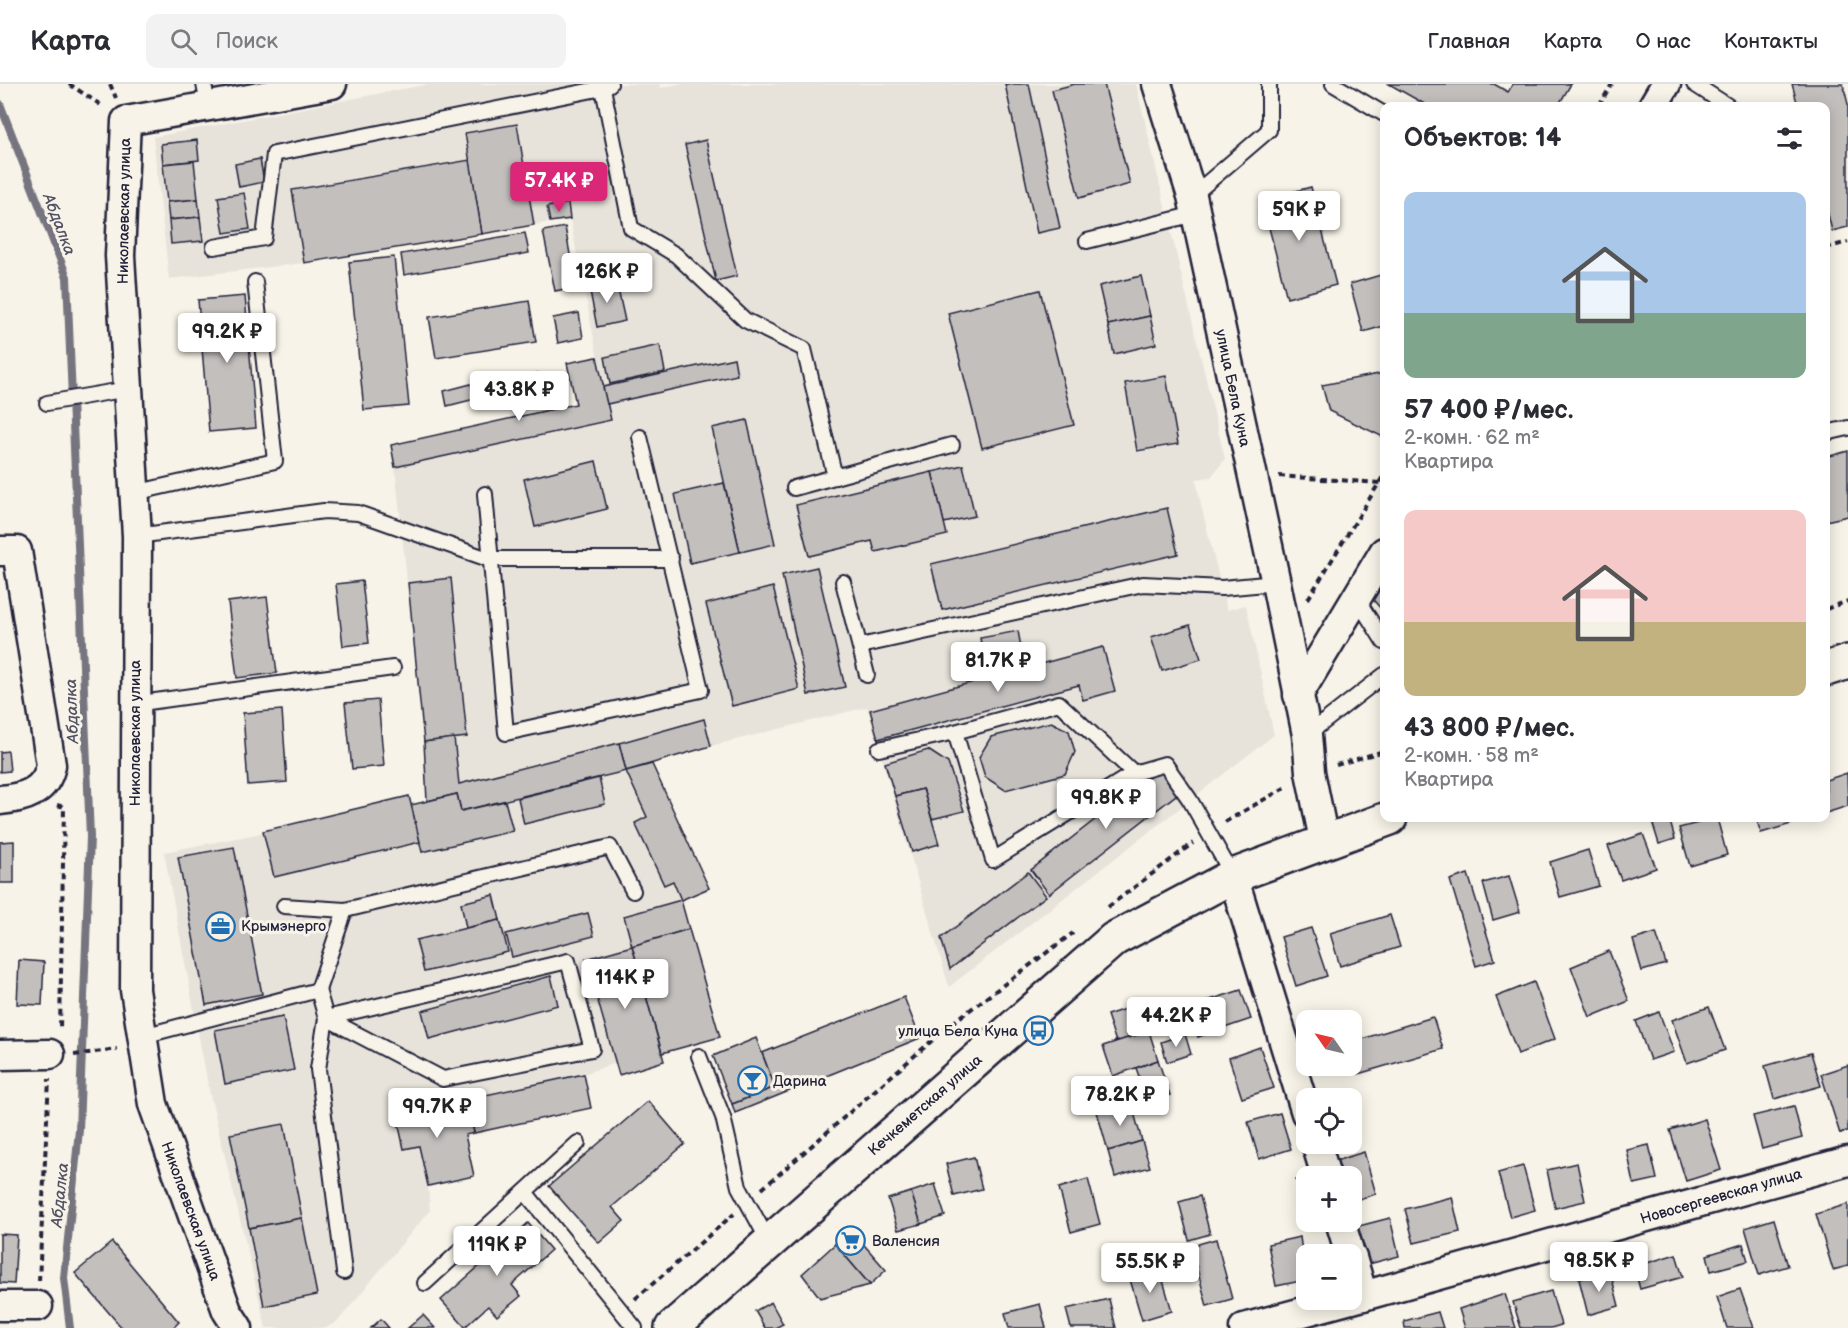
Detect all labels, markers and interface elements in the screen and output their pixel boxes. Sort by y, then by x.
search box [146,14,566,68]
text: Карта [30,25,110,58]
icon: search [167,25,200,58]
text: Поиск [215,28,278,55]
text: Главная [1427,29,1510,54]
text: Карта [1543,29,1602,54]
text: О нас [1635,29,1691,54]
text: Контакты [1724,29,1818,54]
icon: filters [1773,122,1806,155]
text: Объектов: 14 [1404,123,1561,154]
street label: Николаевская улица [114,138,135,284]
pin: 57.4K ₽ [504,162,614,213]
text: 57.4K ₽ [524,169,594,193]
water label: Абдалка [38,190,79,258]
pin: 59K ₽ [1257,191,1341,242]
text: 59K ₽ [1272,198,1326,222]
icon: home [1551,231,1659,339]
pin: 126K ₽ [558,253,656,304]
text: 126K ₽ [575,260,639,284]
pin: 99.2K ₽ [172,313,282,364]
text: 99.2K ₽ [192,320,262,344]
street label: улица Бела Куна [1211,328,1254,449]
pin: 43.8K ₽ [464,371,574,422]
text: 43.8K ₽ [484,378,554,402]
text: 57 400 ₽/мес. [1404,395,1573,426]
text: 2-комн. · 62 m² [1404,426,1540,450]
text: Квартира [1404,450,1494,474]
icon: home [1551,549,1659,657]
pin: 81.7K ₽ [943,642,1053,693]
text: 81.7K ₽ [965,649,1031,673]
street label: Николаевская улица [126,660,145,806]
water label: Абдалка [62,678,83,745]
text: 43 800 ₽/мес. [1404,713,1575,744]
text: 2-комн. · 58 m² [1404,744,1539,768]
text: Квартира [1404,768,1494,792]
pin: 99.8K ₽ [1051,779,1161,830]
text: 99.8K ₽ [1071,786,1141,810]
office icon: Крымэнерго [204,910,236,942]
place label: Крымэнерго [241,917,326,936]
pin: 114K ₽ [576,959,674,1010]
text: 114K ₽ [595,966,655,990]
pin: 44.2K ₽ [1121,997,1231,1048]
text: 44.2K ₽ [1141,1004,1211,1028]
north arrow [1296,1010,1362,1076]
map controls [1296,1010,1362,1310]
bus stop icon: улица Бела Куна [1023,1015,1055,1047]
place label: улица Бела Куна [898,1022,1018,1041]
street label: Кечкеметская улица [864,1051,986,1160]
bar icon: Дарина [736,1065,768,1097]
place label: Дарина [773,1072,827,1091]
pin: 78.2K ₽ [1065,1076,1175,1127]
text: 78.2K ₽ [1085,1083,1155,1107]
pin: 99.7K ₽ [382,1088,492,1139]
button: locate [1296,1088,1362,1154]
text: 99.7K ₽ [402,1095,472,1119]
street label: Николаевская улица [157,1139,225,1283]
water label: Абдалка [48,1162,73,1229]
street label: Новосергеевская улица [1638,1164,1804,1229]
button: + [1296,1166,1362,1232]
supermarket icon: Валенсия [835,1225,867,1257]
pin: 119K ₽ [448,1226,546,1277]
place label: Валенсия [872,1232,940,1251]
text: 119K ₽ [467,1233,527,1257]
pin: 98.5K ₽ [1544,1242,1654,1293]
pin: 55.5K ₽ [1095,1243,1205,1294]
button: − [1296,1244,1362,1310]
text: 98.5K ₽ [1564,1249,1634,1273]
text: 55.5K ₽ [1115,1250,1185,1274]

